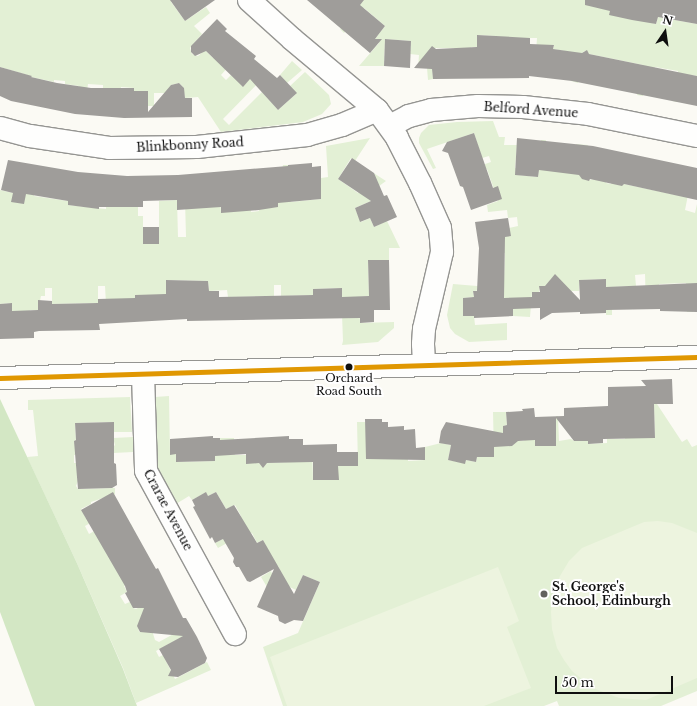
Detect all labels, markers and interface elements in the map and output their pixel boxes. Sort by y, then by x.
north arrow [645,12,685,52]
text: N [661,12,674,28]
street label: Belford Avenue [483,99,579,121]
street label: Blinkbonny Road [136,135,244,155]
marker: Orchard Road South [344,362,354,372]
place label: Orchard Road South [316,372,382,398]
street label: Crarae Avenue [140,467,196,553]
place label: St. George's School, Edinburgh [552,580,671,608]
marker: St. George's School, Edinburgh [539,589,549,599]
scale bar [557,668,675,694]
text: 50 m [562,675,594,690]

